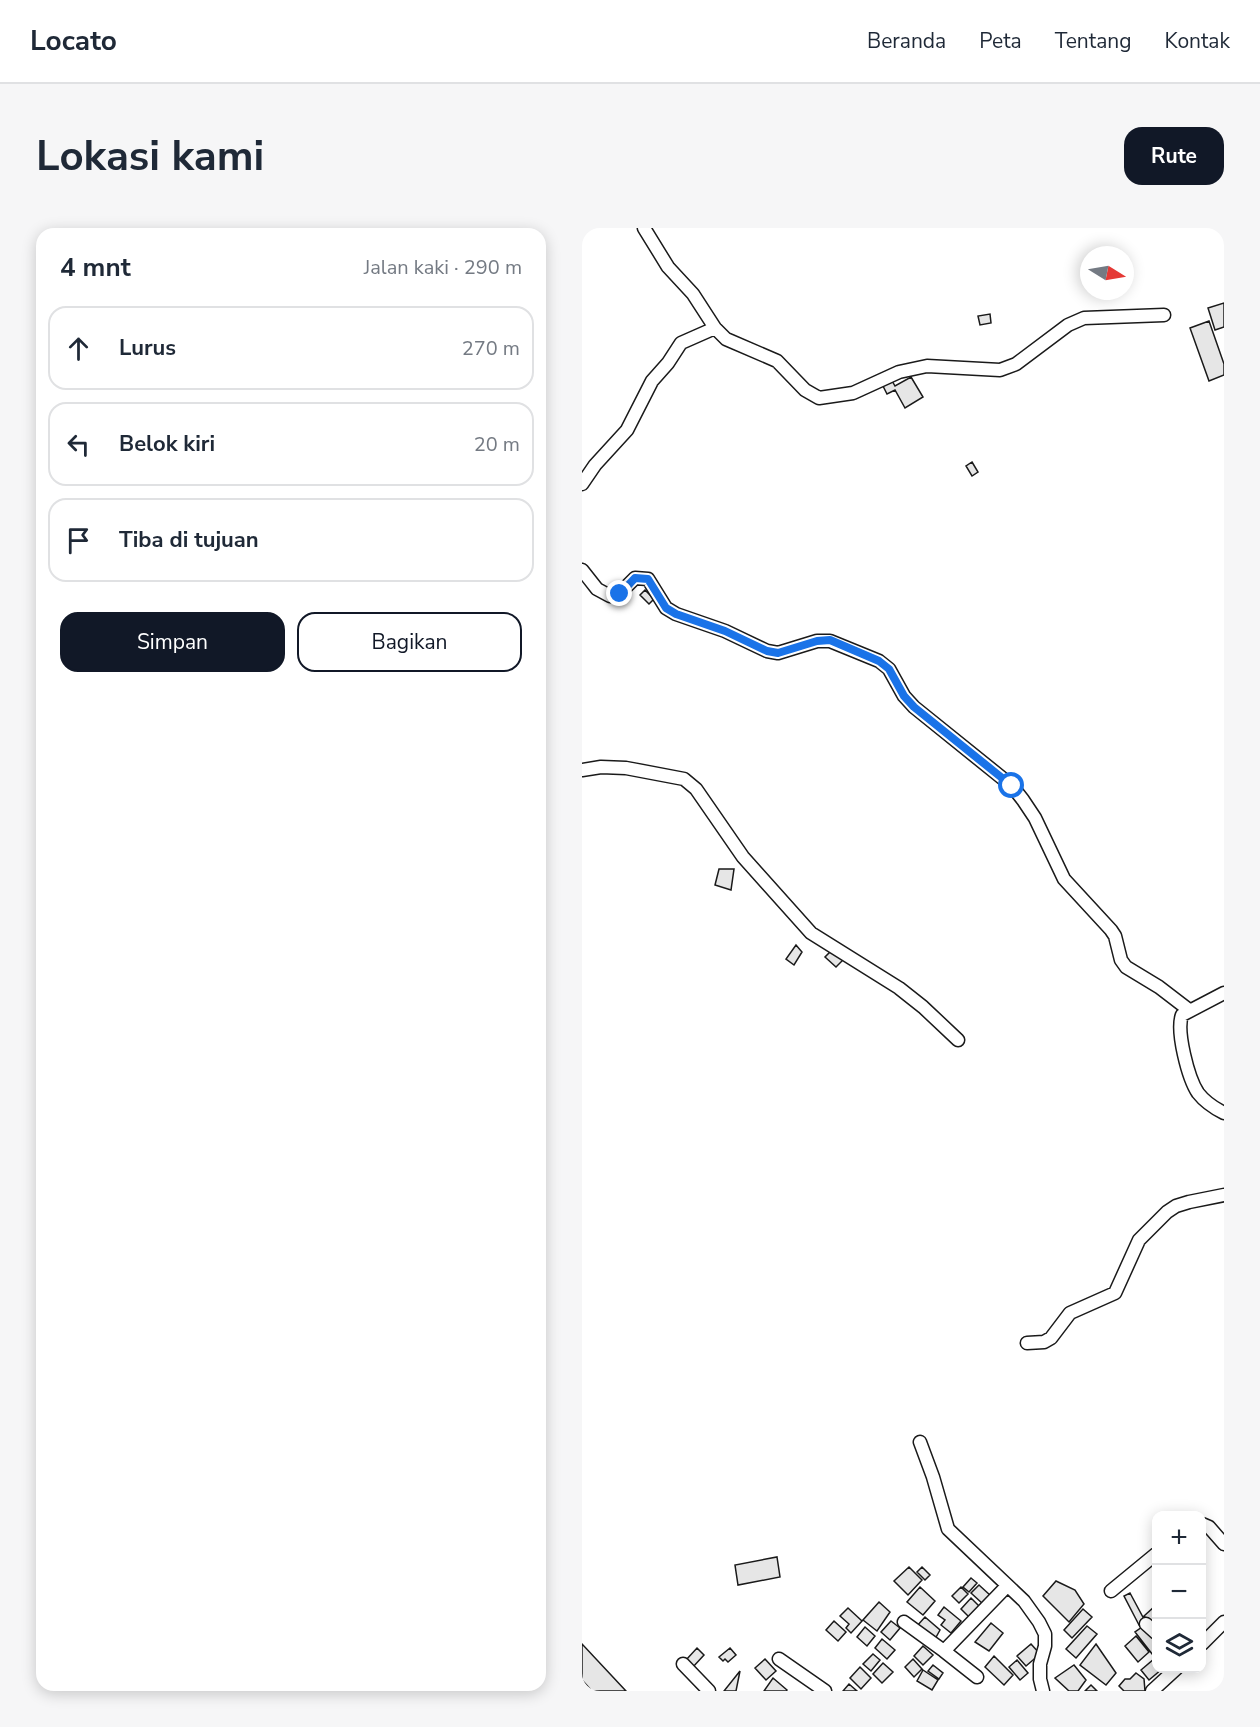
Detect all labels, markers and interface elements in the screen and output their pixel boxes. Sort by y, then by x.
text: Locato [30,22,117,60]
text: Beranda [867,27,946,55]
text: Peta [979,27,1022,55]
text: Tentang [1055,27,1132,55]
text: Kontak [1165,27,1230,55]
button: Rute [1124,127,1224,185]
text: Lokasi kami [36,128,264,185]
north arrow [1080,246,1134,300]
text: 4 mnt [60,250,131,285]
text: Jalan kaki · 290 m [364,254,522,281]
icon: ahead [62,332,95,365]
text: Lurus [119,333,176,363]
text: 270 m [462,335,520,362]
icon: left [62,428,95,461]
text: Belok kiri [119,429,215,459]
text: 20 m [474,431,520,458]
icon: arrive [62,524,95,557]
text: Tiba di tujuan [119,525,259,555]
route end [606,580,632,606]
button: Simpan [60,612,285,672]
button: Bagikan [297,612,522,672]
route start [998,772,1024,798]
map controls [1152,1511,1206,1673]
button: + [1152,1511,1206,1565]
button: − [1152,1565,1206,1619]
button: layers [1152,1619,1206,1673]

